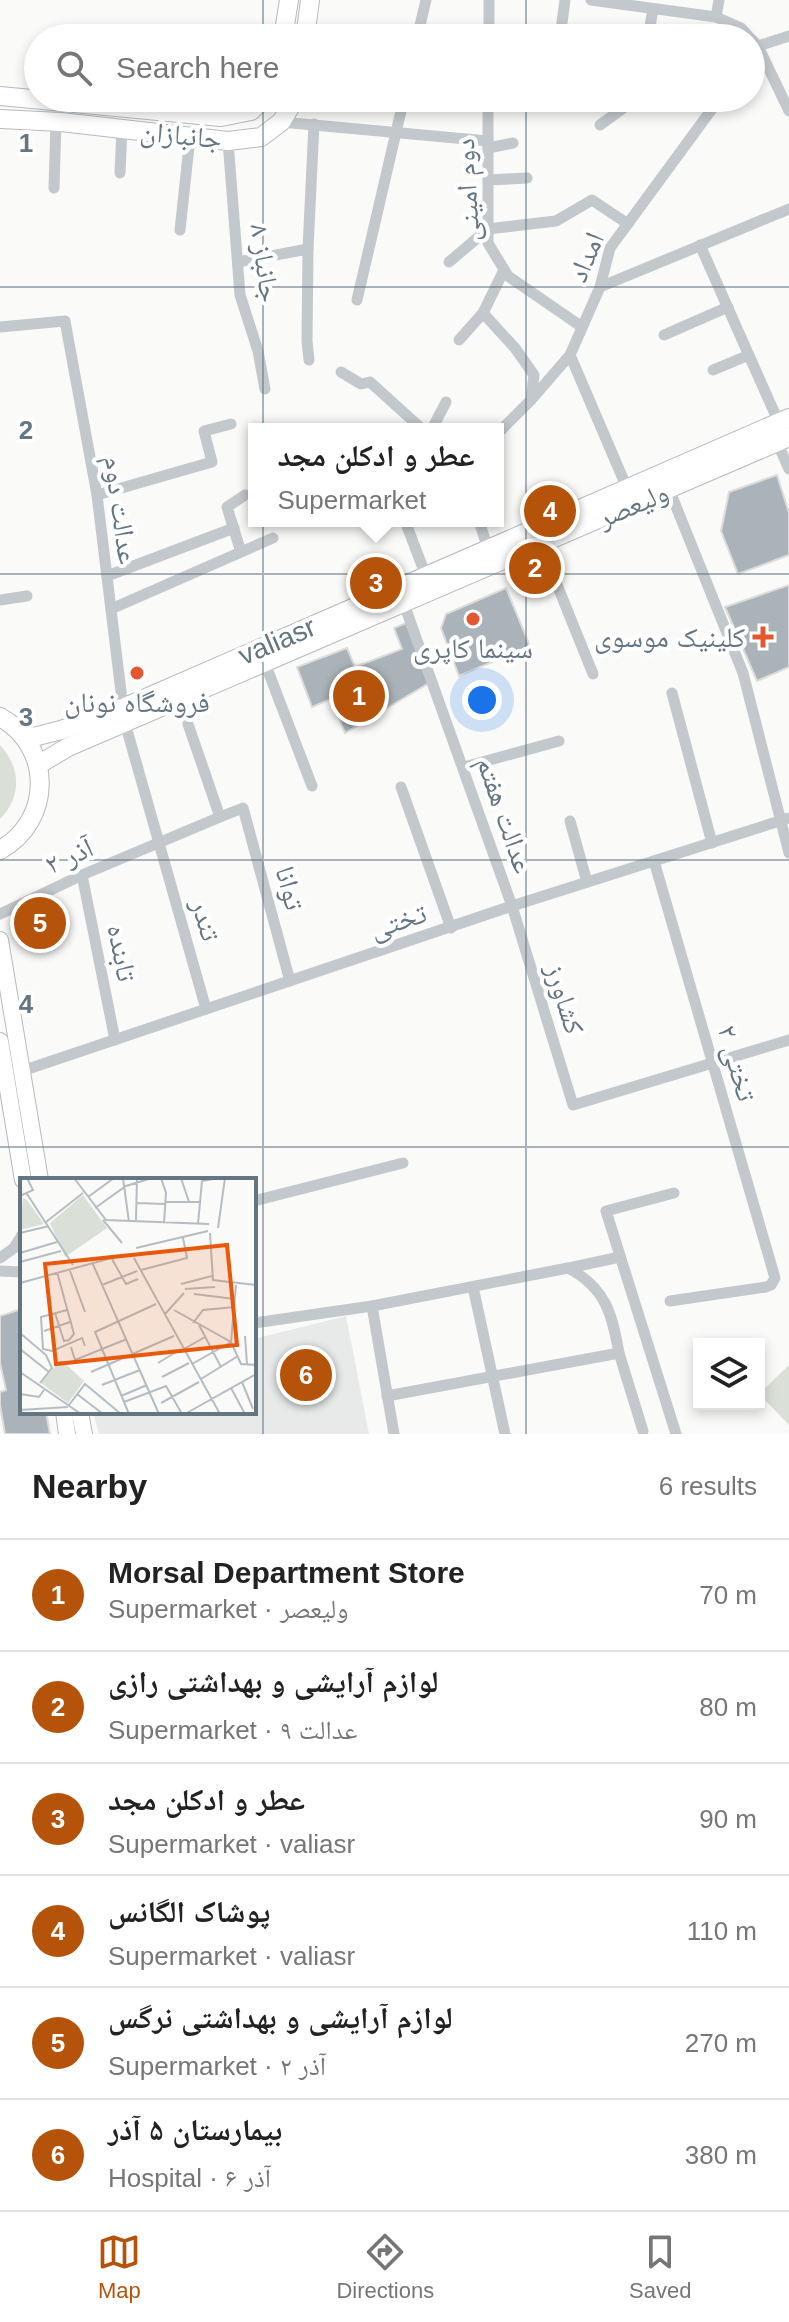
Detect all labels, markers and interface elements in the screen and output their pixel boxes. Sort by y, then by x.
search box [24,24,765,112]
icon: search [52,46,96,90]
text: Search here [116,51,279,84]
street label: جانبازان [139,115,223,156]
text: 1 [19,128,33,158]
street label: دوم امینی [449,138,488,242]
street label: جانباز ۸ [244,222,286,304]
street label: امداد [562,227,610,287]
text: 2 [19,415,33,445]
popup [248,423,504,527]
text: عطر و ادکلن مجد [277,439,475,472]
street label: عدالت دوم [95,454,144,567]
street label: ولیعصر [592,476,673,535]
pin: 4 [524,481,576,541]
text: Supermarket [277,485,426,515]
pin: 2 [509,538,561,598]
pin: 3 [350,553,402,613]
marker: سینما کاپری [464,610,482,628]
street label: valiasr [234,611,320,671]
place label: کلینیک موسوی [594,622,745,654]
marker: کلینیک موسوی [752,626,774,648]
place label: سینما کاپری [413,633,533,665]
marker: فروشگاه نونان [128,664,146,682]
pin: 1 [333,666,385,726]
your location [462,680,502,720]
place label: فروشگاه نونان [64,687,210,719]
text: 3 [19,702,33,732]
street label: عدالت هفتم [468,753,539,878]
street label: ۲ آذر [40,831,99,880]
street label: توانا [269,863,311,913]
pin: 5 [14,893,66,953]
street label: تندر [185,895,227,944]
street label: تختی [366,897,431,947]
street label: تابنده [101,922,143,984]
street label: کشاورز [539,959,590,1038]
text: 4 [19,989,34,1019]
street label: تختی ۲ [709,1021,763,1105]
inset map [20,1178,256,1414]
map controls [693,1338,765,1410]
button: layers [693,1338,765,1410]
pin: 6 [280,1345,332,1405]
text: Nearby [32,1467,147,1505]
text: 6 results [659,1471,757,1501]
text: Morsal Department Store [108,1556,465,1589]
text: 1 [51,1580,65,1610]
text: 70 m [699,1580,757,1610]
text: Supermarket · ولیعصر [108,1594,349,1624]
text: لوازم آرایشی و بهداشتی رازی [108,1665,439,1698]
text: 2 [51,1692,65,1722]
text: 80 m [699,1692,757,1722]
text: Supermarket · عدالت ۹ [108,1715,357,1745]
text: عطر و ادکلن مجد [108,1783,305,1816]
text: 3 [51,1804,65,1834]
text: 90 m [699,1804,757,1834]
text: Supermarket · valiasr [108,1829,355,1859]
text: پوشاک الگانس [108,1895,270,1928]
text: 4 [51,1916,65,1946]
text: 110 m [687,1916,757,1946]
text: Supermarket · valiasr [108,1941,355,1971]
text: لوازم آرایشی و بهداشتی نرگس [108,2001,453,2034]
text: 5 [51,2028,65,2058]
text: 270 m [685,2028,757,2058]
text: Supermarket · ۲ آذر [108,2051,326,2081]
text: بیمارستان ۵ آذر [108,2113,282,2146]
text: 6 [51,2140,65,2170]
text: 380 m [685,2140,757,2170]
text: Hospital · آذر ۶ [108,2163,271,2193]
tab: Map [97,2230,141,2304]
tab: Directions [336,2230,434,2304]
tab: Saved [629,2230,692,2304]

